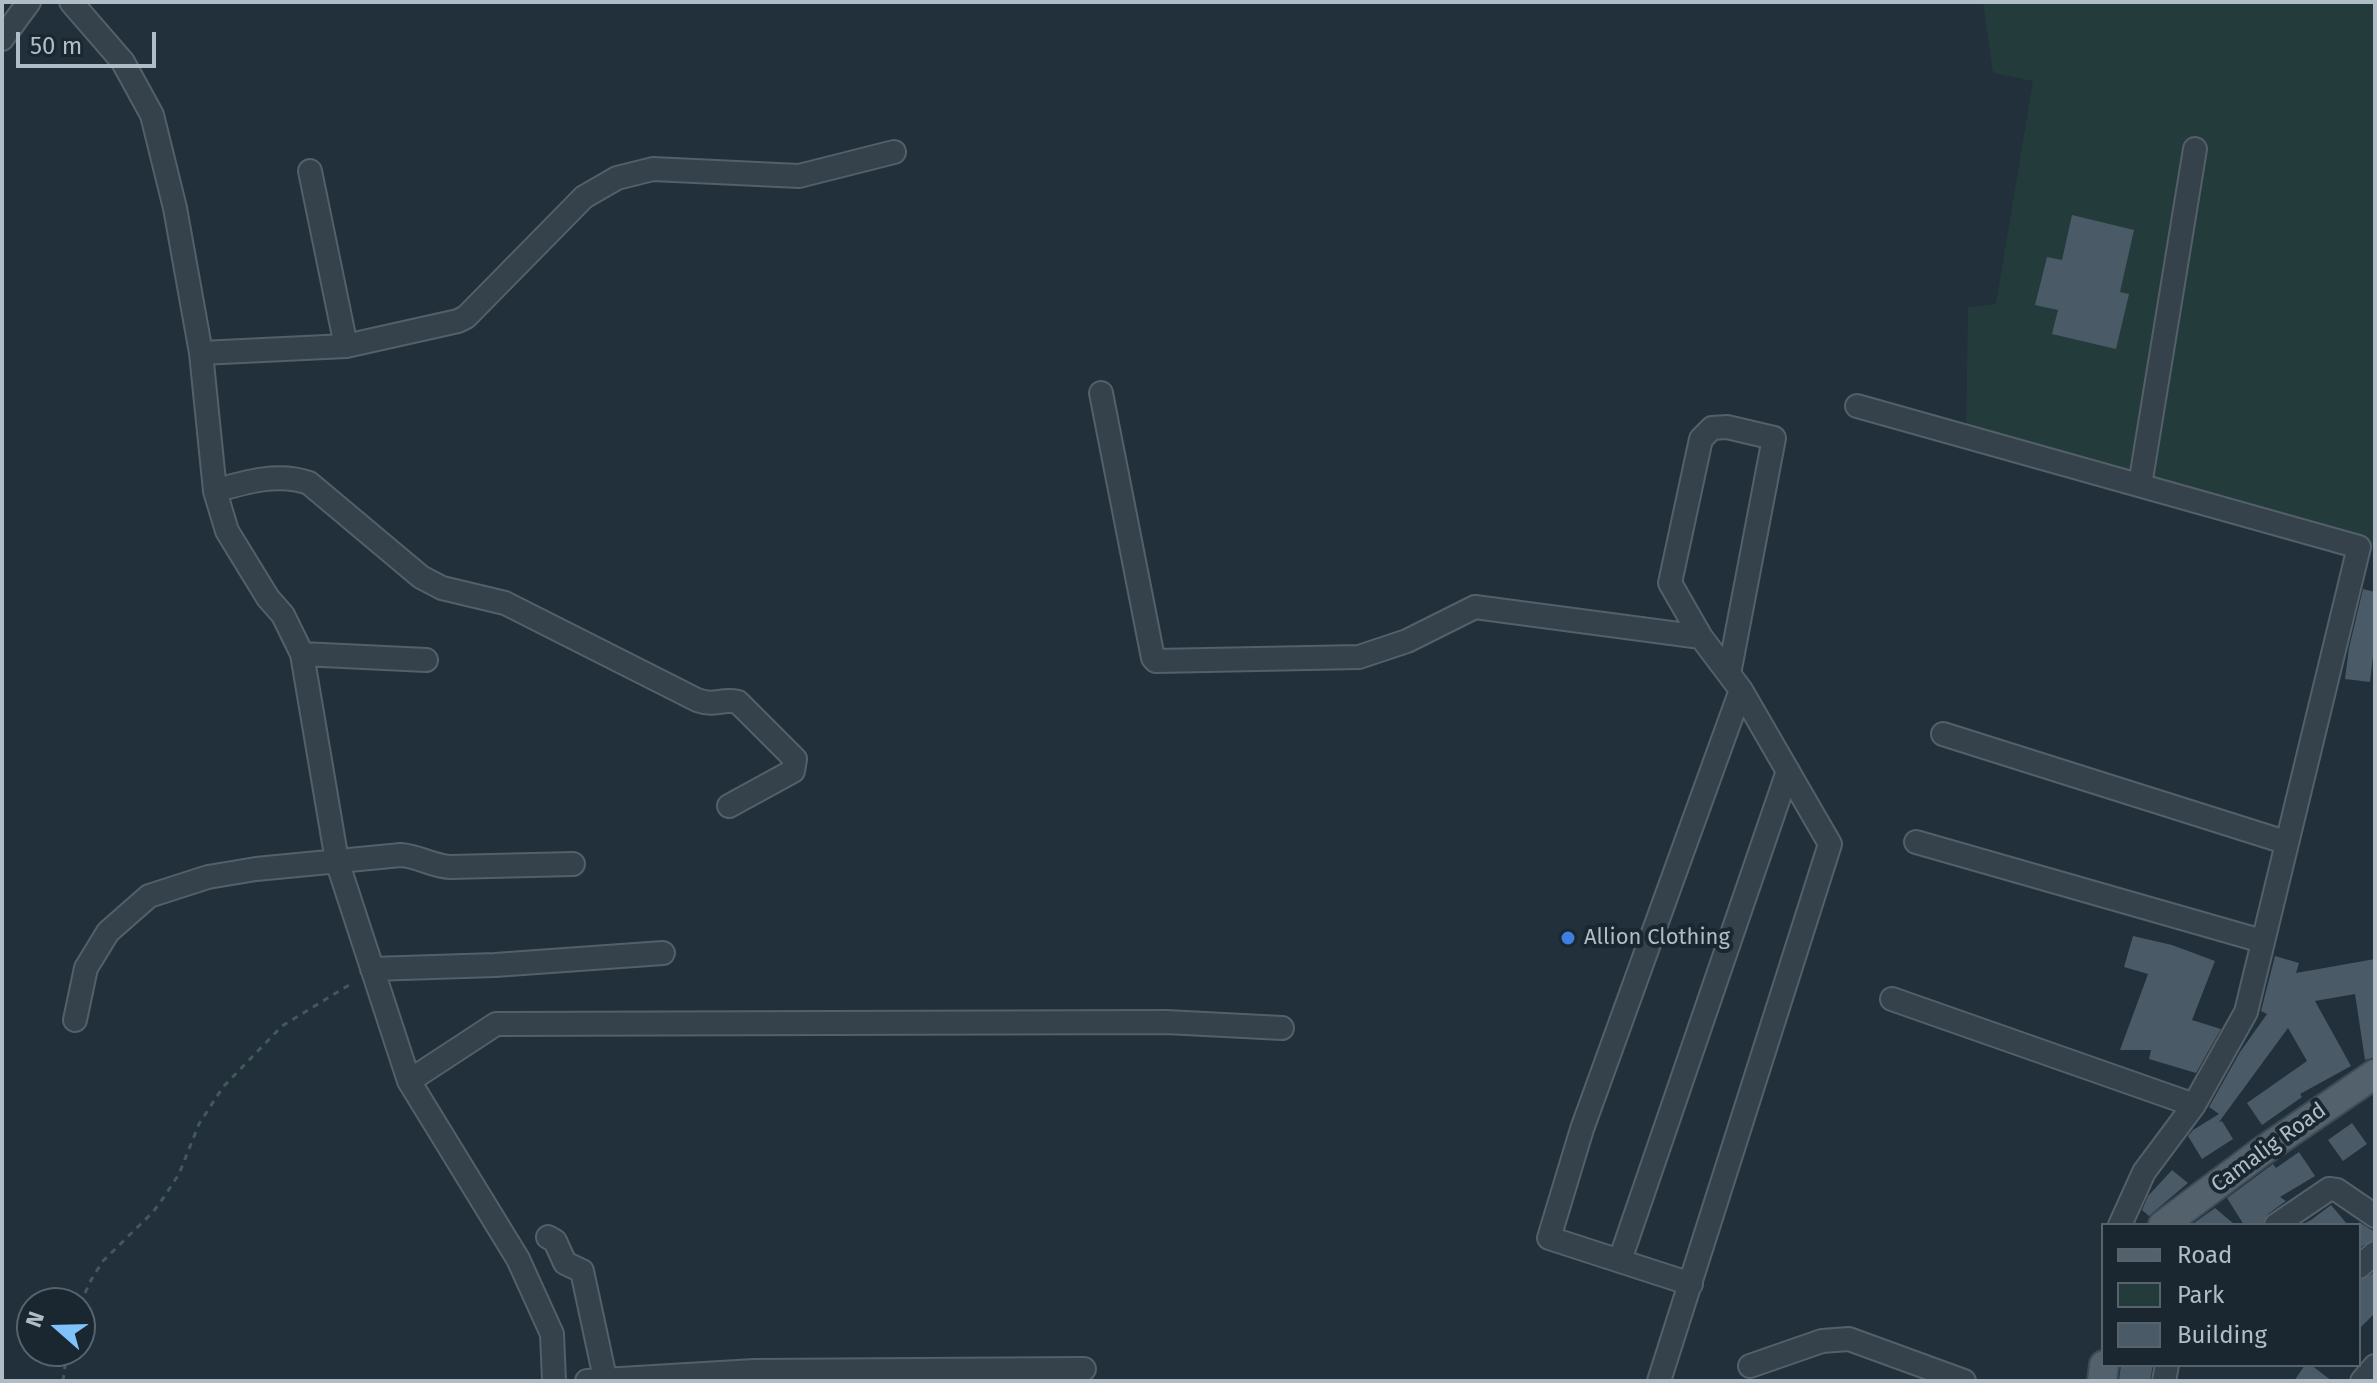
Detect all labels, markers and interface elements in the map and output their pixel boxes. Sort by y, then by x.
scale bar [20,16,160,66]
text: 50 m [30,32,82,60]
place label: Allion Clothing [1584,925,1730,951]
marker: Allion Clothing [1559,929,1577,947]
street label: Camalig Road [2207,1098,2331,1198]
legend [2101,1223,2361,1367]
text: Road [2177,1241,2232,1269]
text: Park [2177,1281,2224,1309]
north arrow [16,1287,96,1367]
text: N [20,1308,50,1331]
text: Building [2177,1321,2267,1349]

